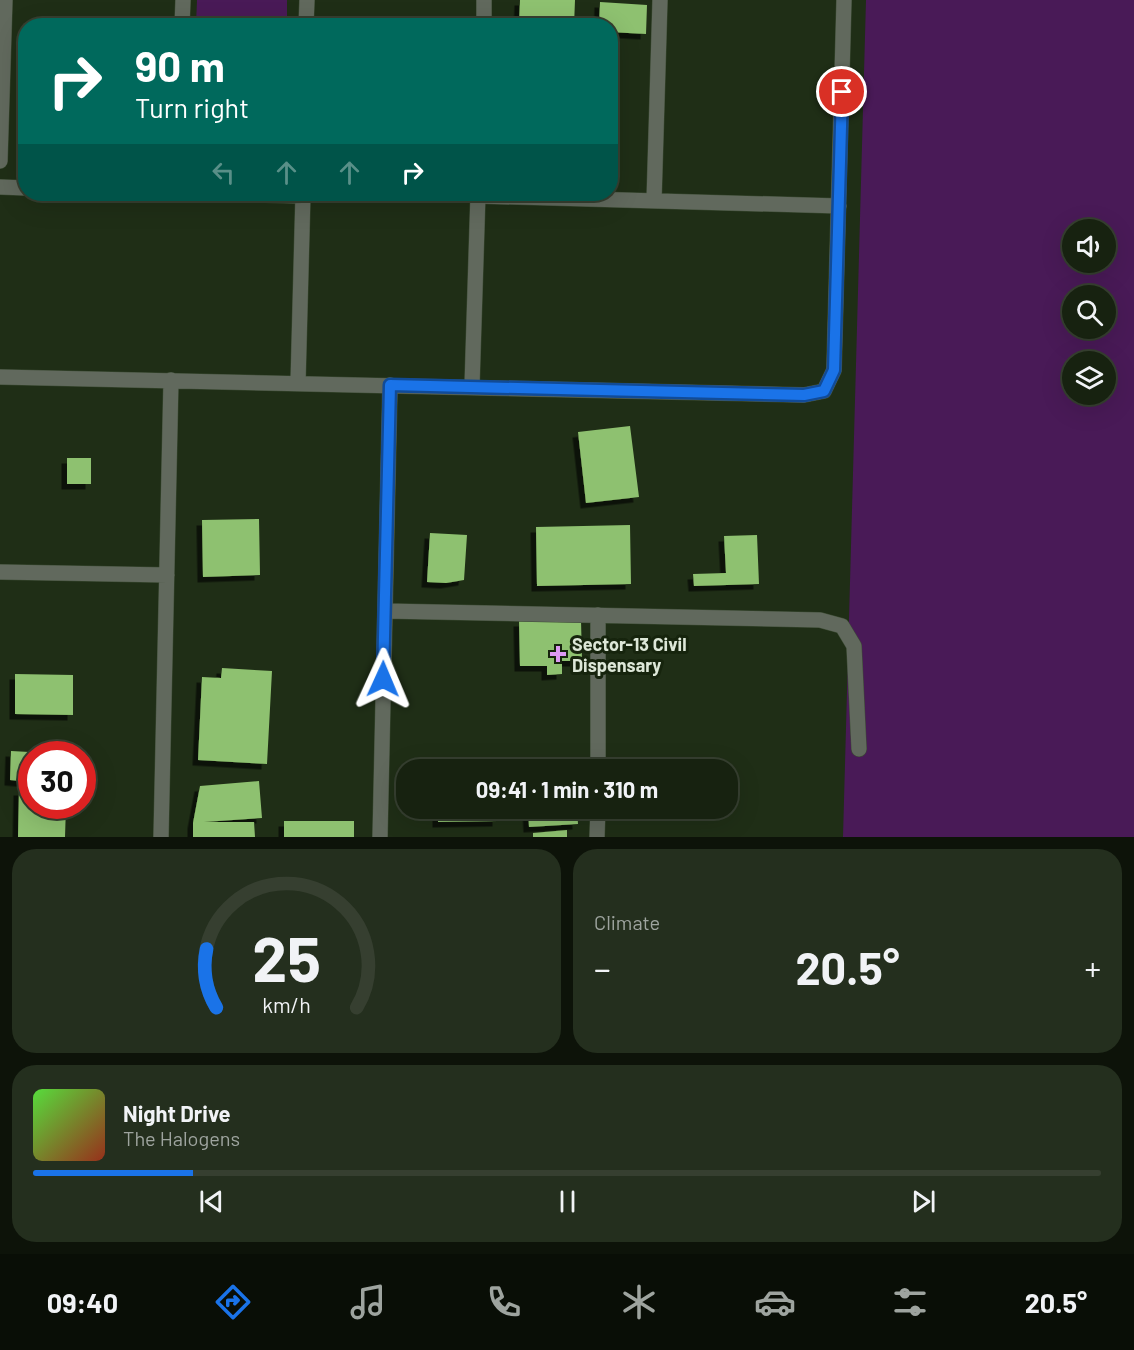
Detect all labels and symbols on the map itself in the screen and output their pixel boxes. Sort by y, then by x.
pin [816,66,867,117]
place label: Sector-13 Civil Dispensary [572,633,687,676]
marker: Sector-13 Civil Dispensary [549,645,567,663]
position arrow [351,647,415,711]
speed limit sign: 30 [18,741,96,819]

